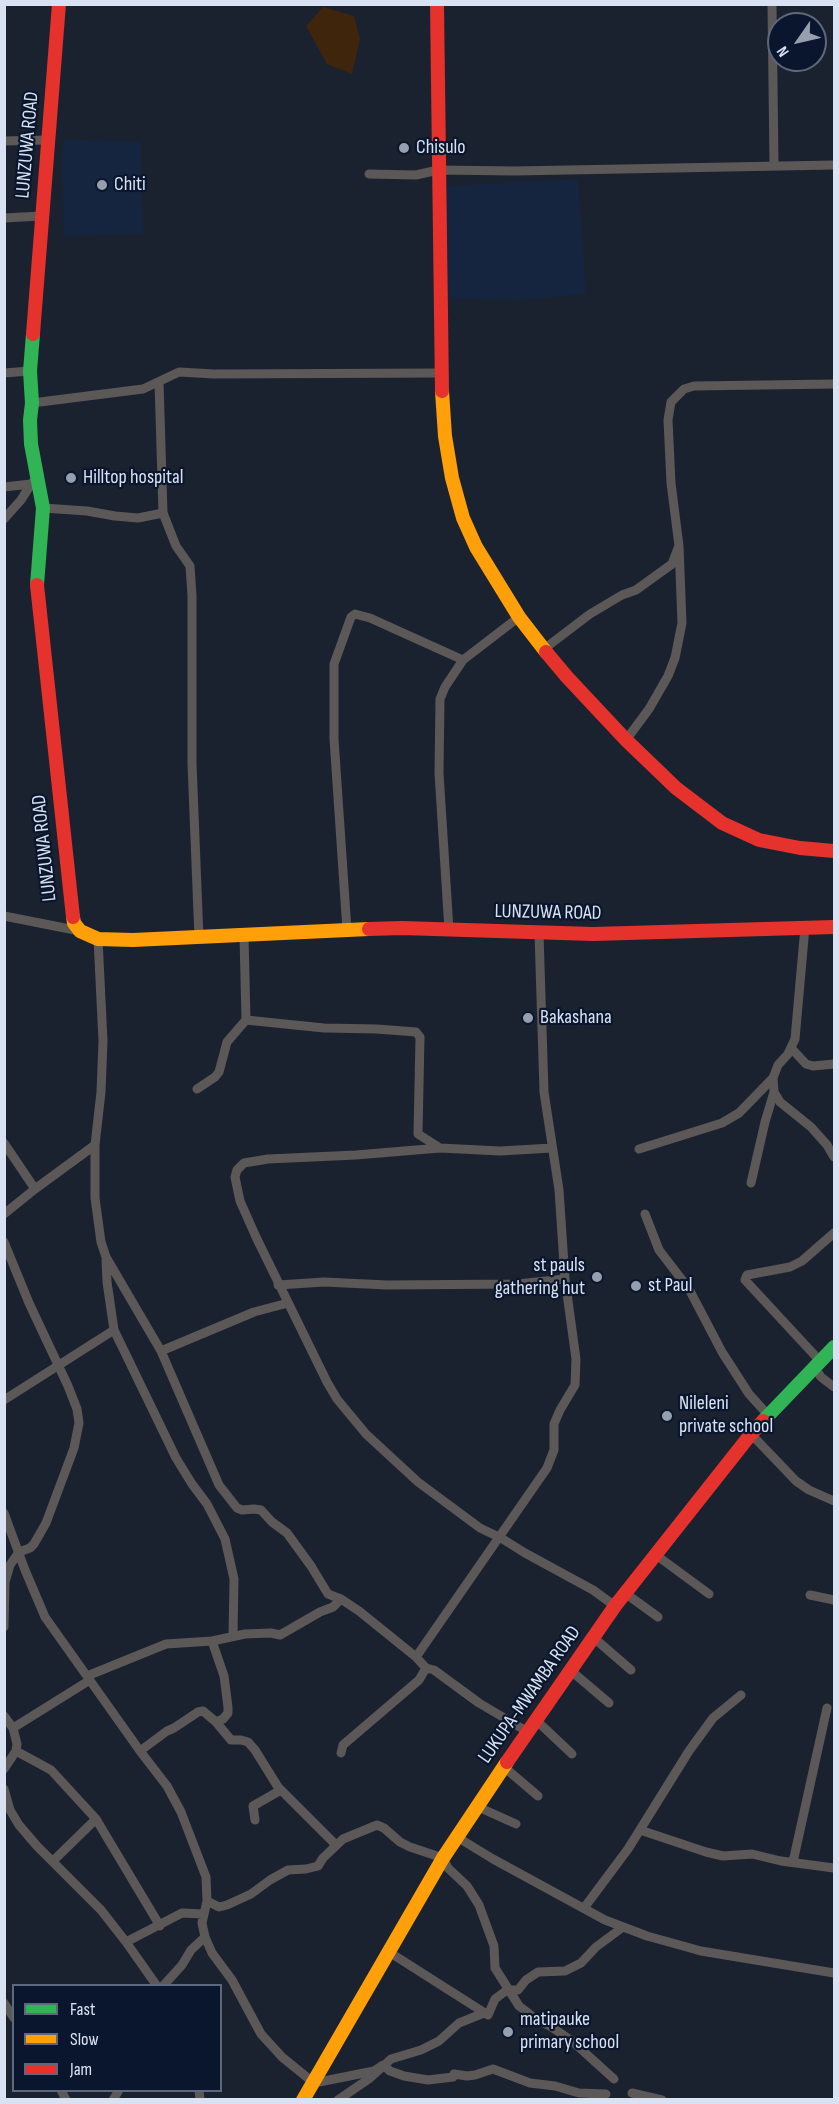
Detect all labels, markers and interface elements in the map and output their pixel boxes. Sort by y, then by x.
north arrow [767,12,827,72]
text: N [773,42,794,60]
street label: LUNZUWA ROAD [11,91,45,199]
place label: Chisulo [416,136,466,160]
marker: Chisulo [397,141,411,155]
place label: Chiti [114,173,146,197]
marker: Chiti [95,178,109,192]
place label: Hilltop hospital [83,466,183,490]
marker: Hilltop hospital [64,471,78,485]
street label: LUNZUWA ROAD [27,794,63,902]
street label: LUNZUWA ROAD [494,900,602,926]
place label: Bakashana [540,1006,612,1030]
marker: Bakashana [521,1011,535,1025]
place label: st pauls gathering hut [495,1254,585,1301]
marker: st pauls gathering hut [590,1270,604,1284]
place label: st Paul [648,1274,692,1298]
marker: st Paul [629,1279,643,1293]
place label: Nileleni private school [679,1392,773,1439]
marker: Nileleni private school [660,1409,674,1423]
street label: LUKUPA-MWAMBA ROAD [474,1622,586,1768]
legend [12,1984,222,2092]
text: Fast [70,1999,95,2020]
place label: matipauke primary school [520,2008,619,2055]
marker: matipauke primary school [501,2025,515,2039]
text: Slow [70,2029,99,2050]
text: Jam [70,2059,92,2080]

